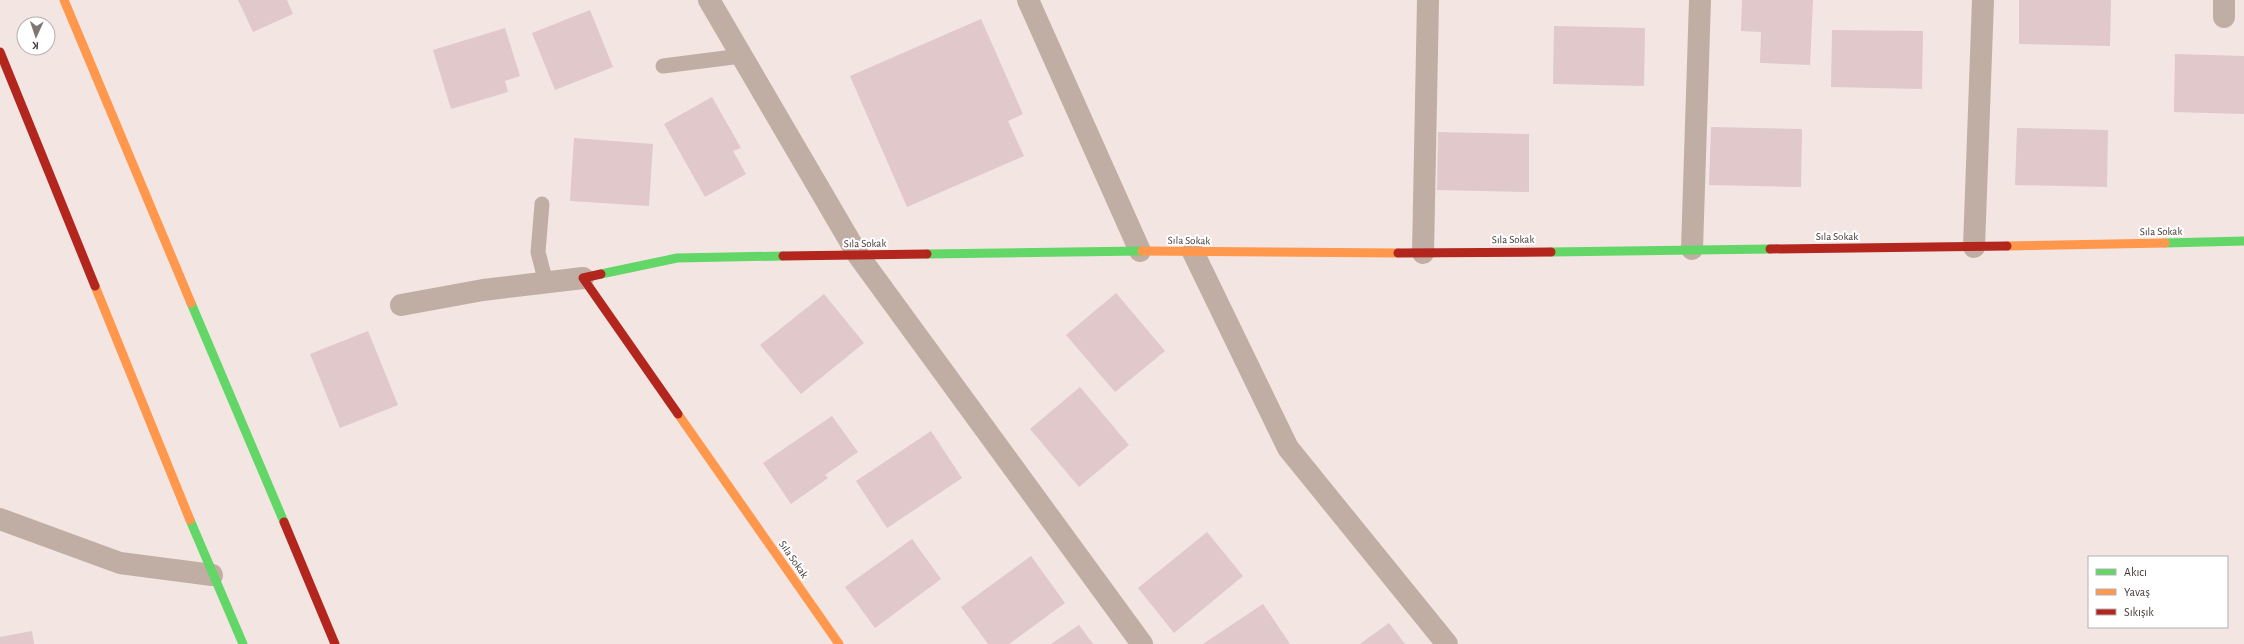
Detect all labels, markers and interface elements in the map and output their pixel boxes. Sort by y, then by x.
north arrow [16,16,56,56]
text: K [31,40,39,51]
street label: Sıla Sokak [2140,226,2182,237]
street label: Sıla Sokak [1816,231,1858,242]
street label: Sıla Sokak [1492,234,1534,245]
street label: Sıla Sokak [1168,235,1210,246]
street label: Sıla Sokak [844,238,886,249]
street label: Sıla Sokak [777,539,810,580]
legend [2088,556,2228,628]
text: Akıcı [2124,566,2147,578]
text: Yavaş [2124,586,2150,598]
text: Sıkışık [2124,606,2154,618]

